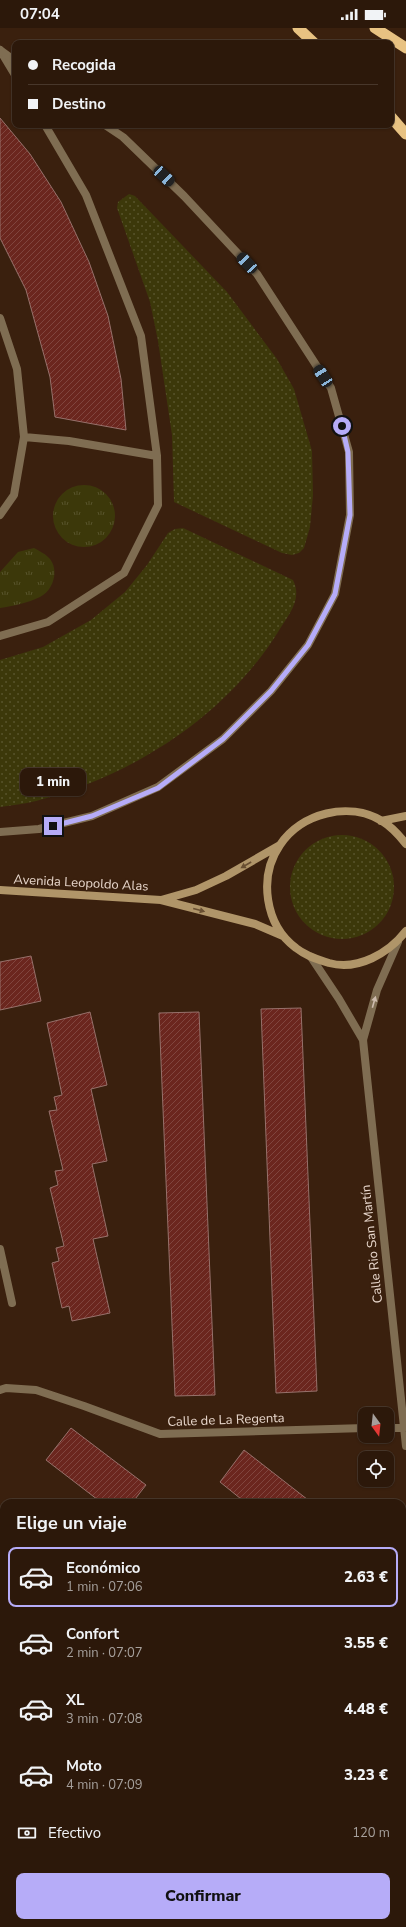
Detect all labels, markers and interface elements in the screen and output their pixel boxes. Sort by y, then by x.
text: 07:04 [20,4,60,24]
text: Recogida [52,55,116,75]
text: Destino [52,94,106,114]
car [151,163,177,189]
car [234,250,260,276]
car [311,363,335,389]
route start [333,417,351,435]
callout: 1 min [20,768,86,796]
text: 1 min [36,773,70,791]
route end [44,817,62,835]
one-way arrow [240,861,252,868]
street label: Avenida Leopoldo Alas [13,870,149,896]
one-way arrow [193,907,205,913]
one-way arrow [371,996,377,1008]
street label: Calle Rio San Martín [357,1184,387,1304]
north arrow [358,1407,394,1443]
map controls [358,1407,394,1487]
street label: Calle de La Regenta [167,1409,285,1431]
button: locate [358,1451,394,1487]
text: Elige un viaje [16,1511,127,1535]
text: Económico [66,1558,140,1578]
icon: car [18,1559,54,1595]
text: 2.63 € [344,1567,388,1587]
text: 1 min · 07:06 [66,1578,142,1596]
text: Confort [66,1624,119,1644]
icon: car [18,1625,54,1661]
text: 3.55 € [344,1633,388,1653]
text: 2 min · 07:07 [66,1644,142,1662]
text: XL [66,1690,85,1710]
icon: car [18,1691,54,1727]
text: 4.48 € [344,1699,388,1719]
text: 3 min · 07:08 [66,1710,142,1728]
text: Moto [66,1756,102,1776]
icon: car [18,1757,54,1793]
text: 3.23 € [344,1765,388,1785]
text: 4 min · 07:09 [66,1776,142,1794]
icon: cash [16,1822,38,1844]
text: Efectivo [48,1823,101,1843]
text: 120 m [352,1824,390,1842]
button: Confirmar [16,1873,390,1919]

